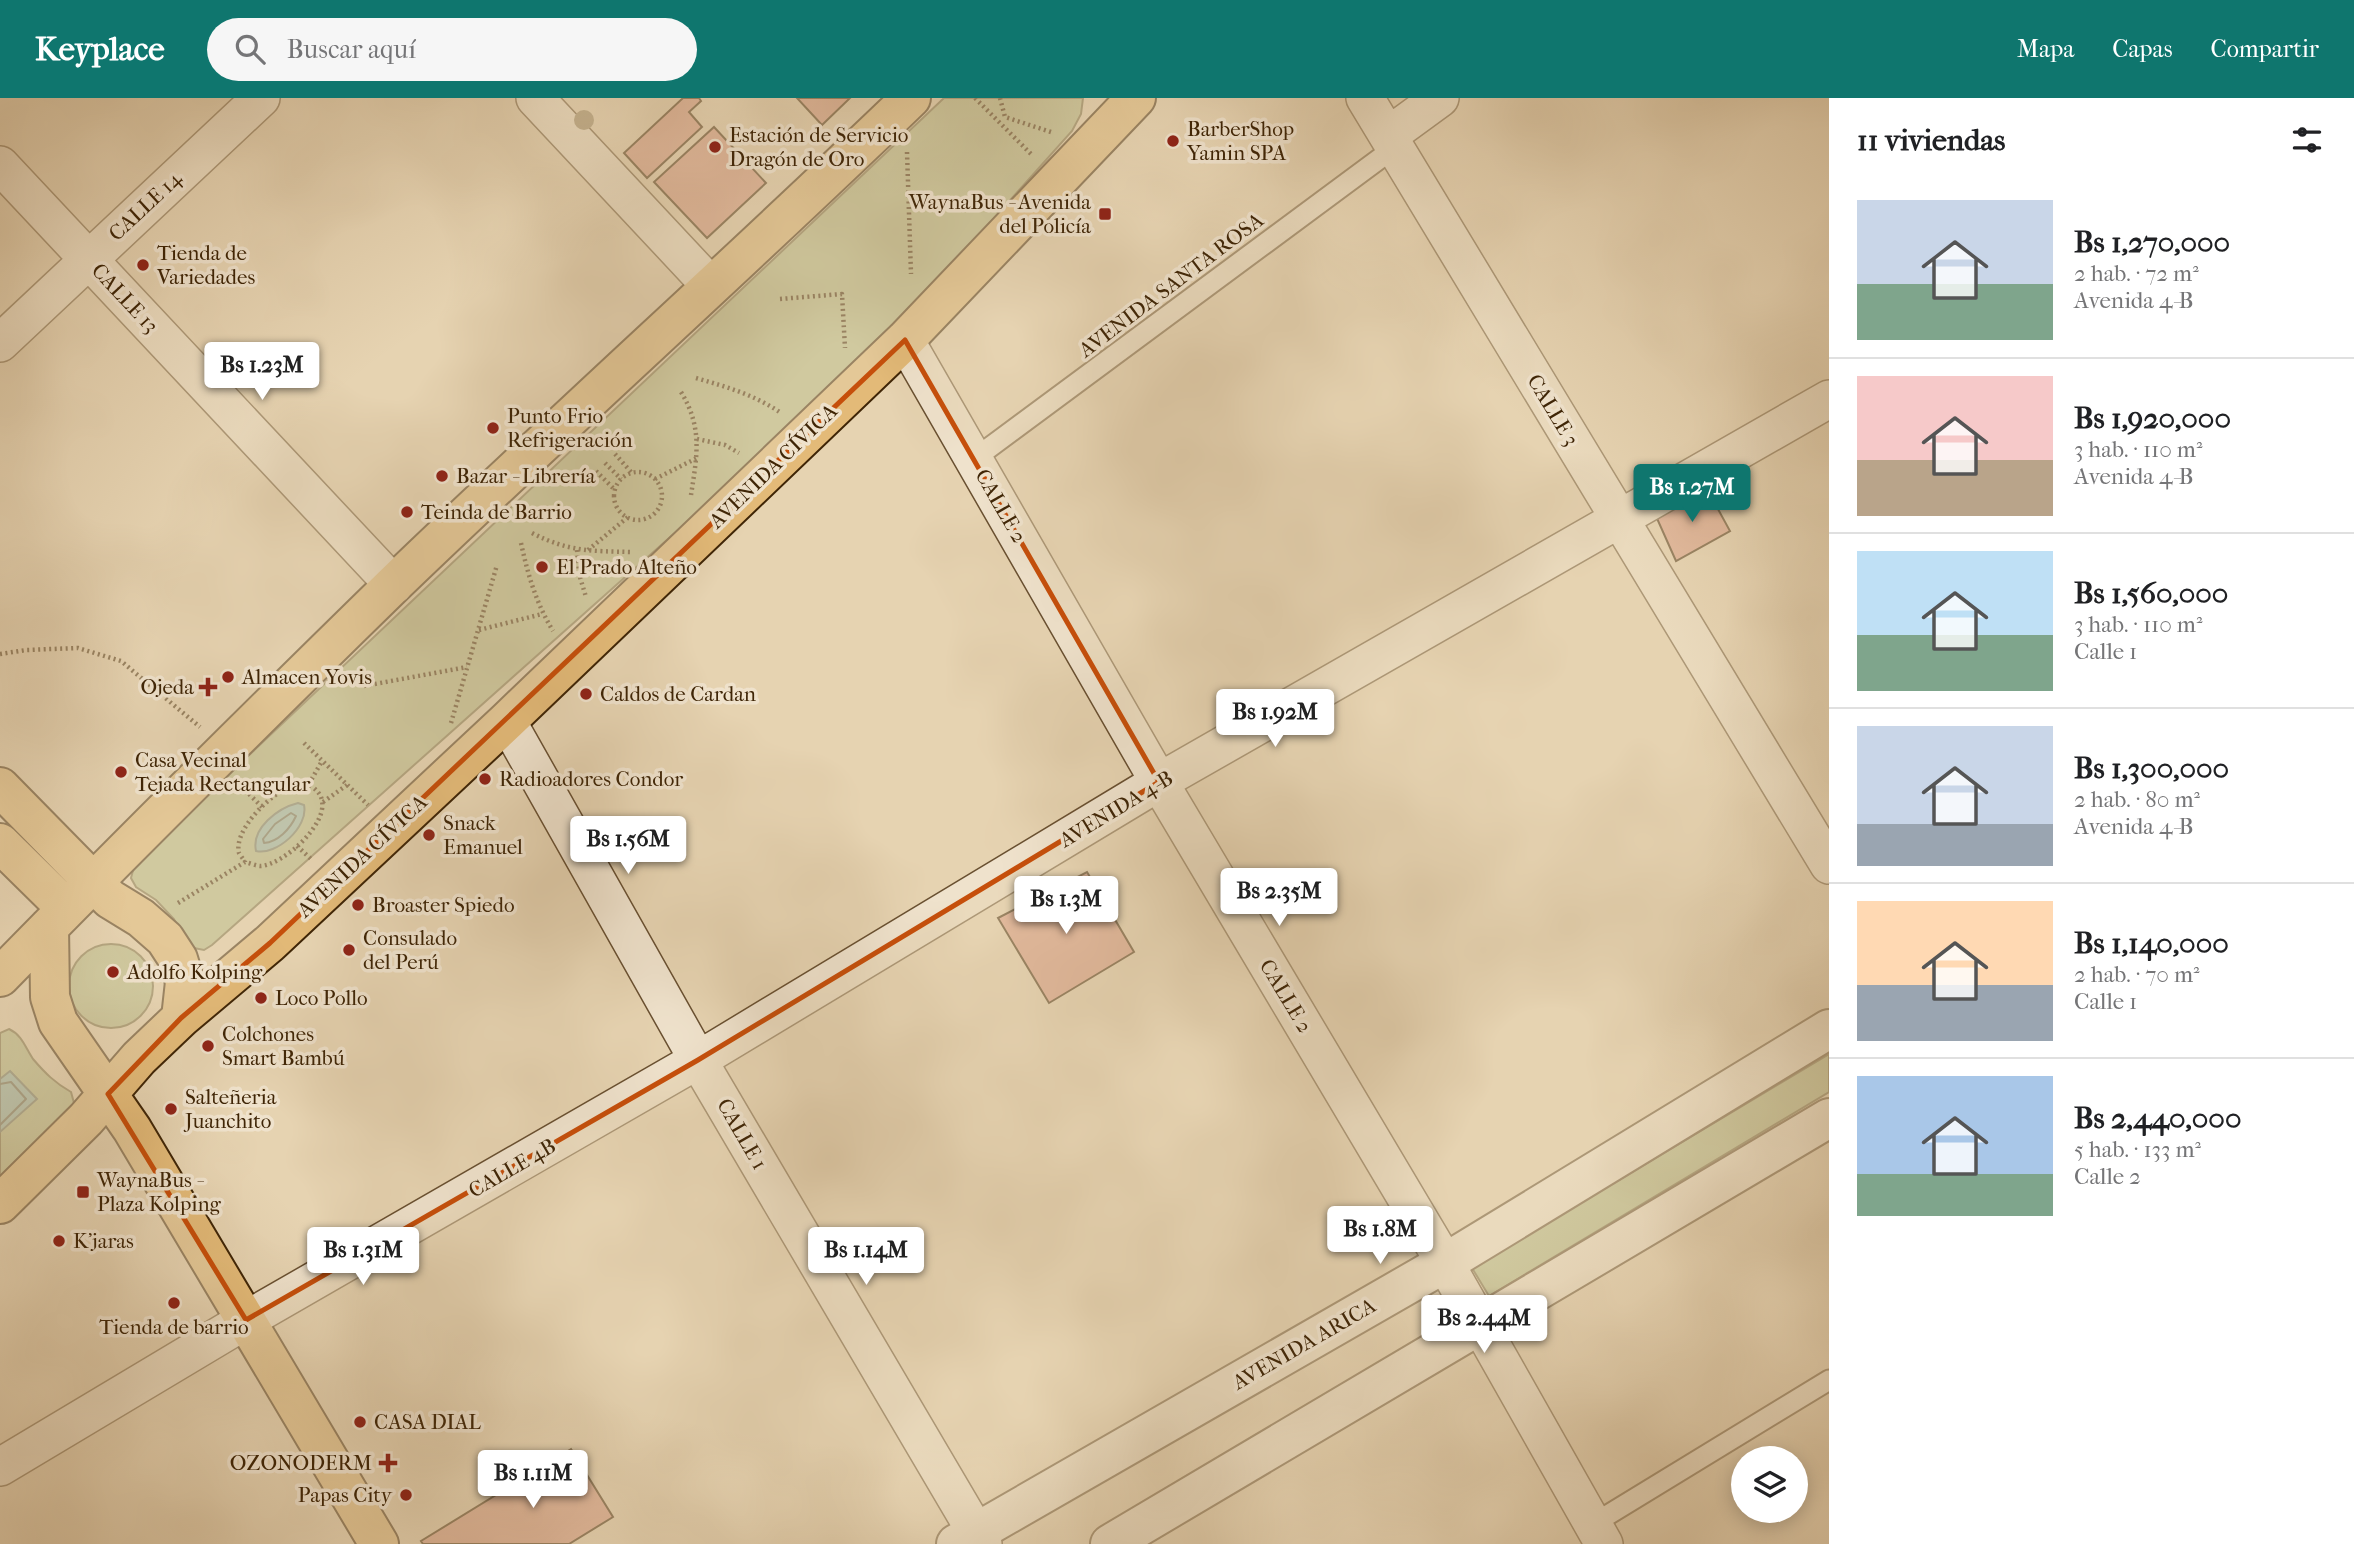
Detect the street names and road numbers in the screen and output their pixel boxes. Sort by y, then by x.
street label: CALLE 14 [104,166,187,246]
street label: AVENIDA SANTA ROSA [1073,208,1268,363]
street label: CALLE 13 [87,258,163,338]
street label: CALLE 3 [1522,370,1584,450]
street label: AVENIDA CÍVICA [703,399,842,534]
street label: CALLE 2 [970,465,1032,547]
street label: AVENIDA 4-B [1054,766,1177,853]
street label: AVENIDA CÍVICA [292,790,432,923]
street label: CALLE 2 [1255,955,1317,1037]
street label: CALLE 1 [712,1094,772,1174]
street label: CALLE 4B [464,1134,560,1202]
street label: AVENIDA ARICA [1227,1293,1380,1395]

